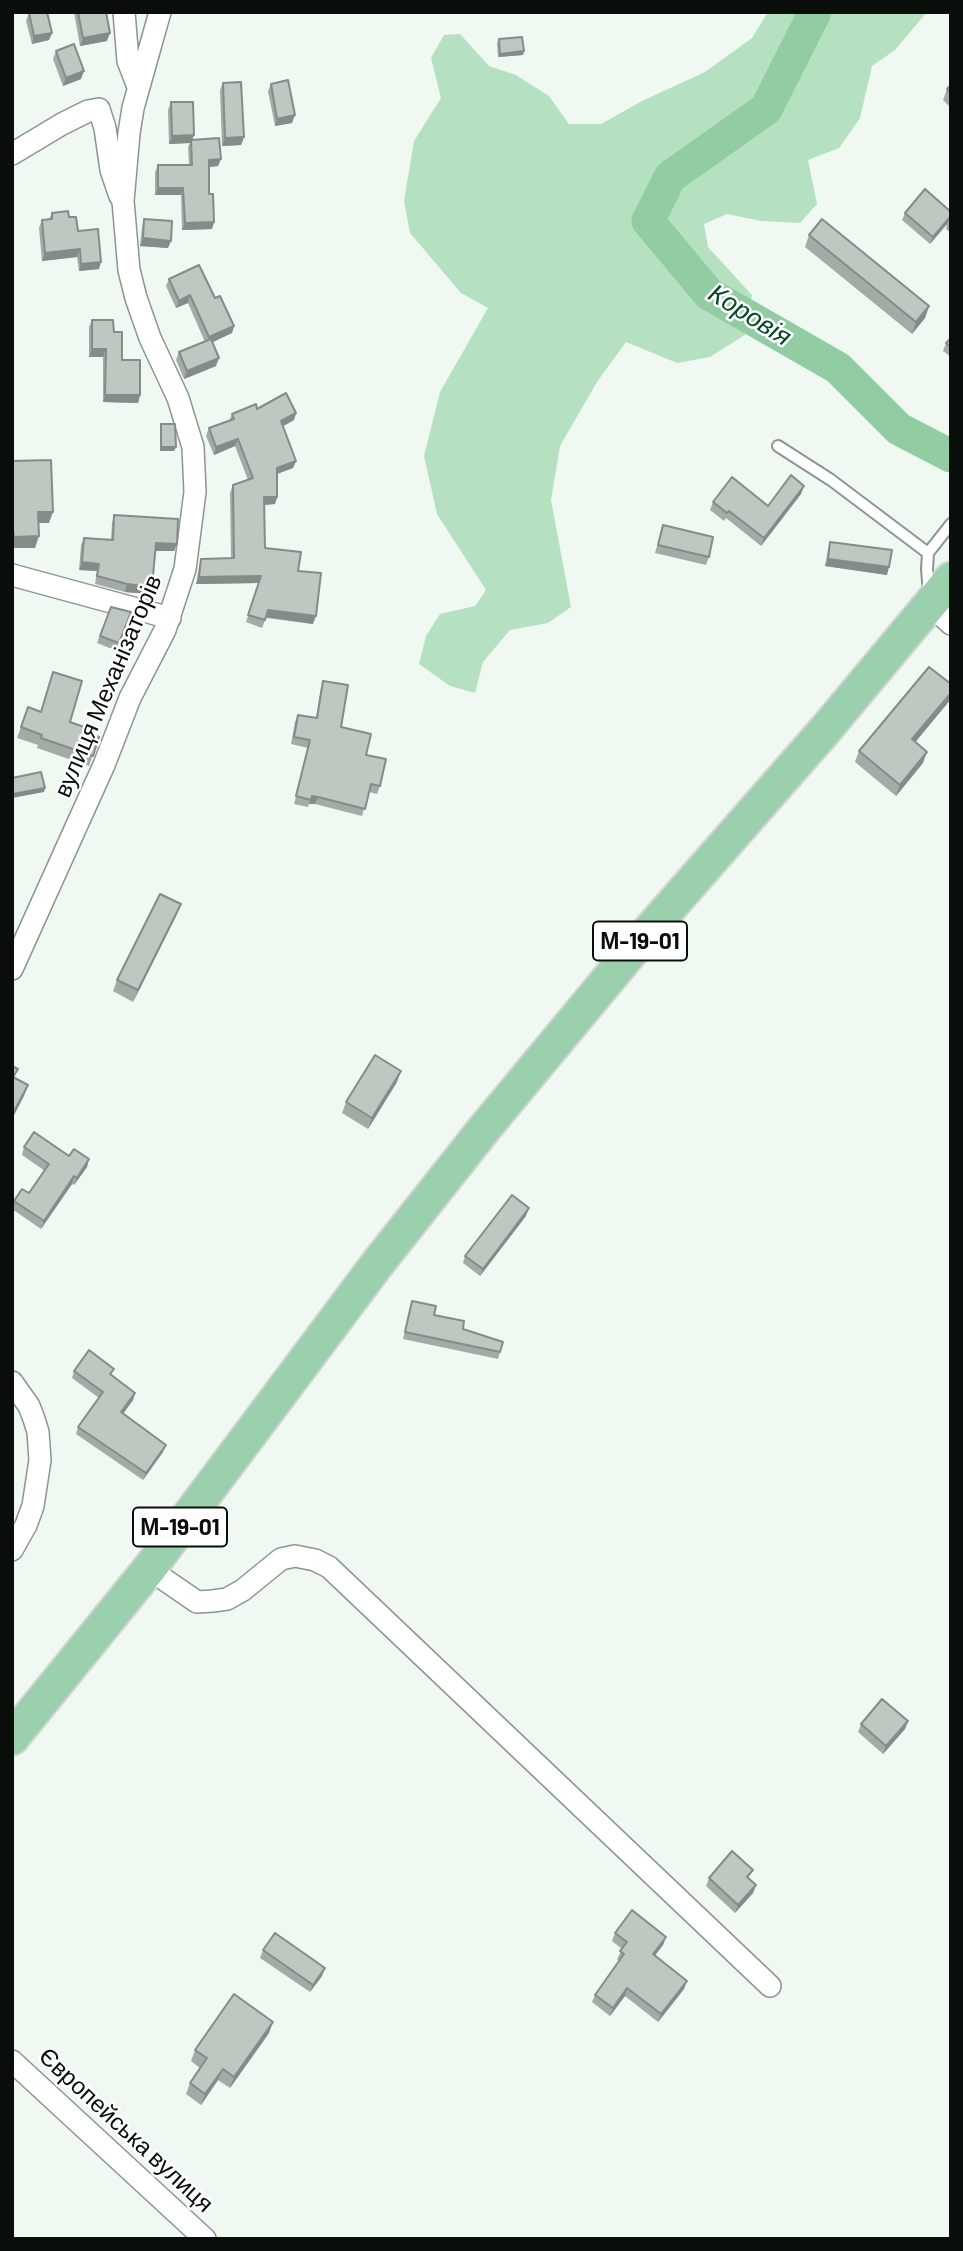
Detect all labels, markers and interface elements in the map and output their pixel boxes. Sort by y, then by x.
water label: Коровія [703,277,797,353]
street label: вулиця Механізаторів [48,571,168,801]
road number: М-19-01 [593,922,687,960]
road number: М-19-01 [133,1508,227,1546]
street label: Європейська вулиця [33,2042,219,2218]

